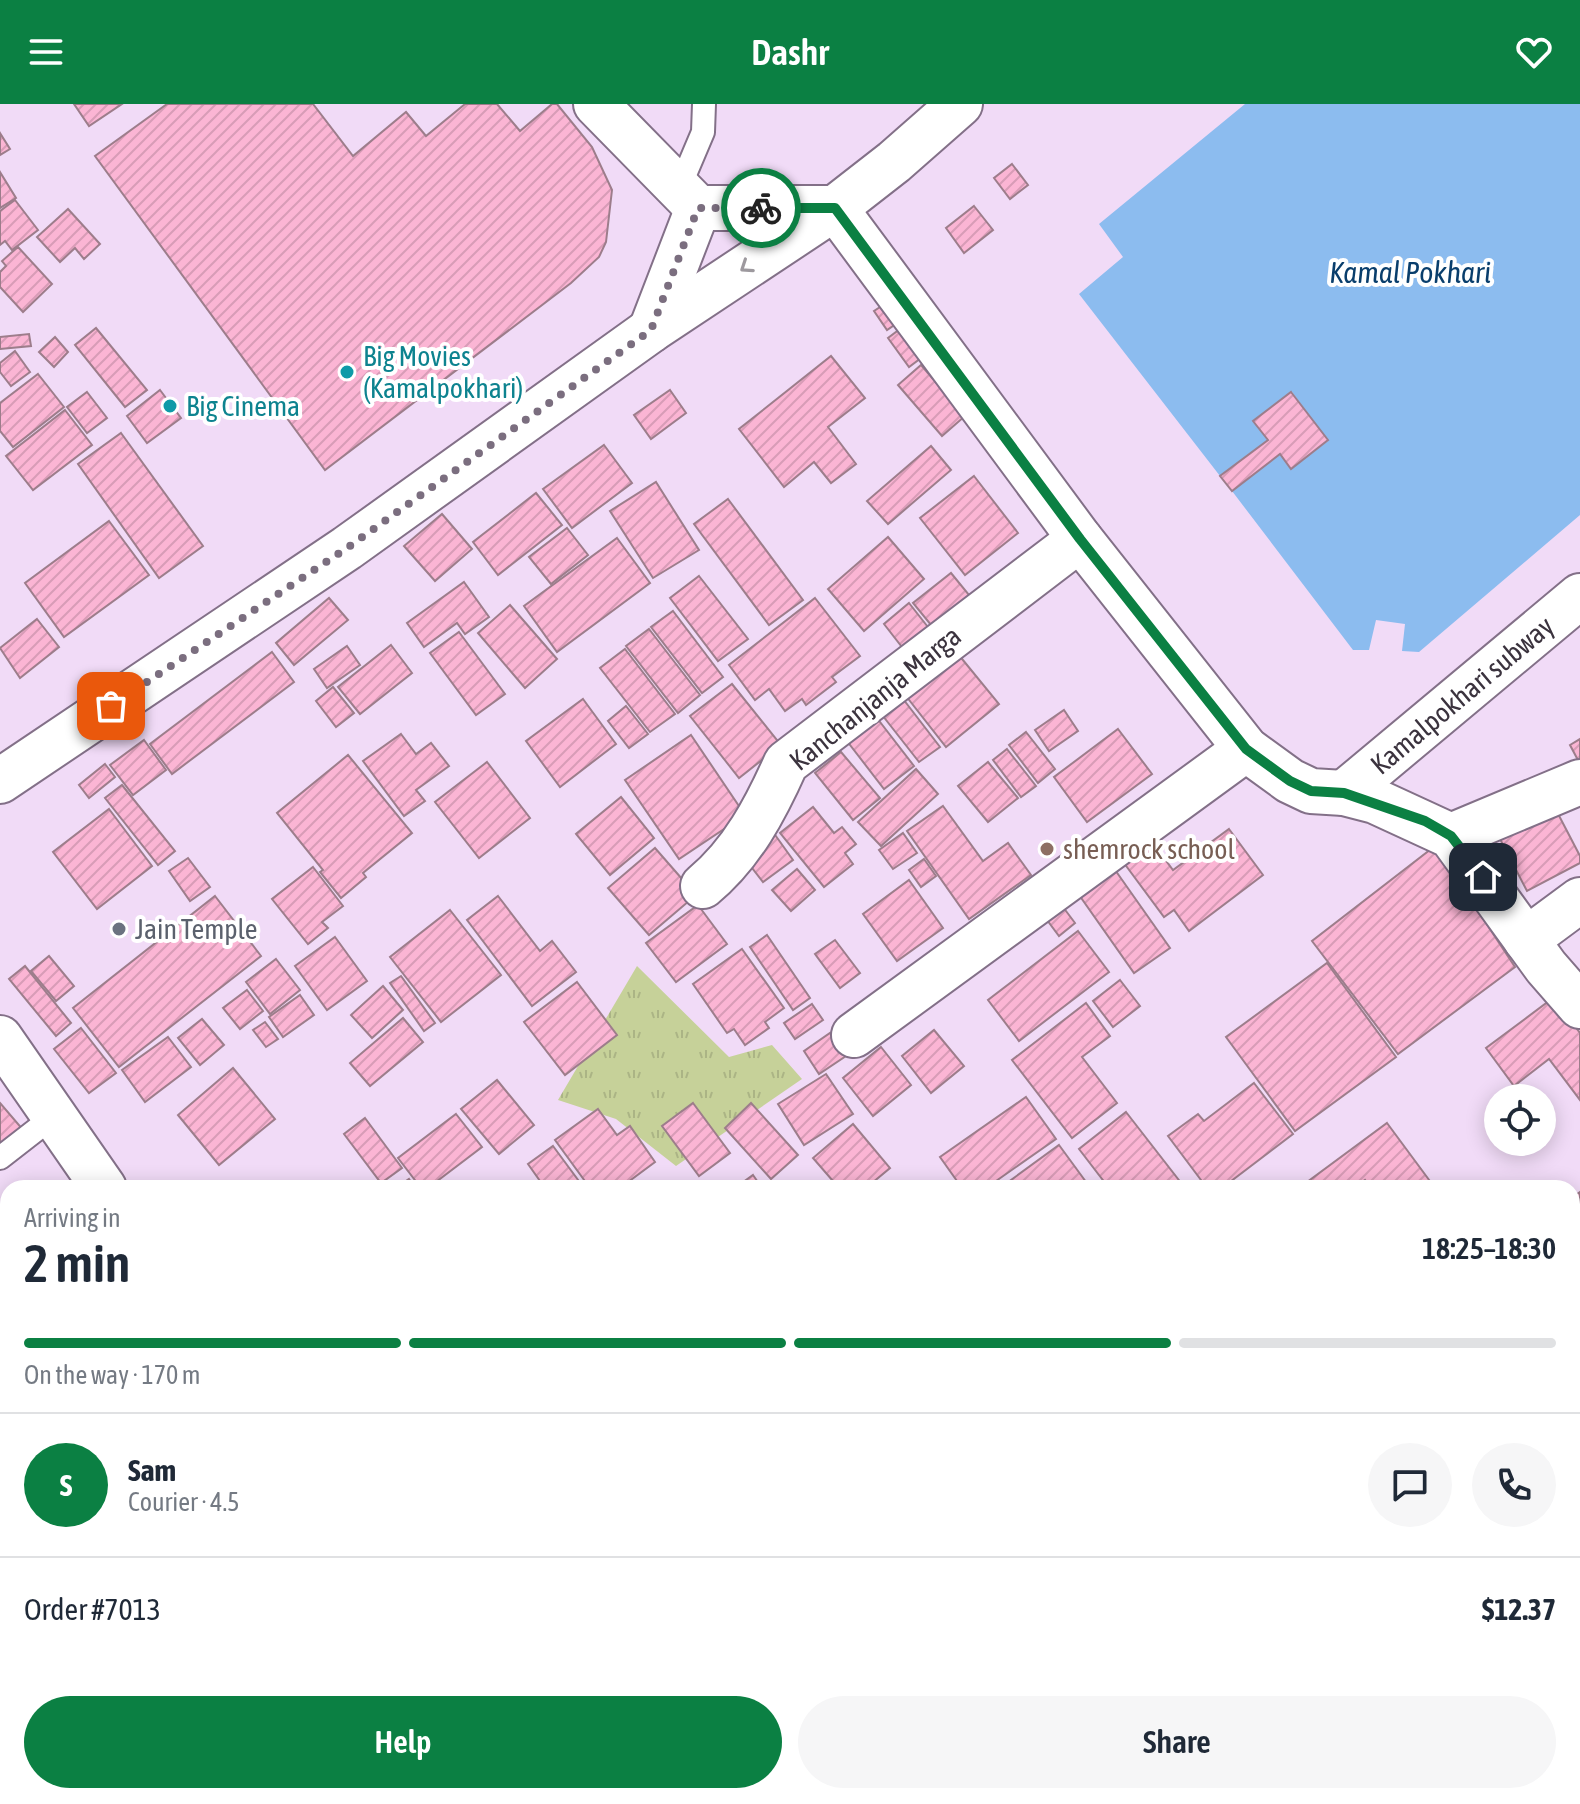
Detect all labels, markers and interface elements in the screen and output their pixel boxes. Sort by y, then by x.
icon: menu [24,30,68,74]
icon: heart [1512,30,1556,74]
text: Dashr [751,31,829,73]
courier [721,168,801,248]
icon: bike [739,186,783,230]
water label: Kamal Pokhari [1329,255,1491,289]
one-way arrow [741,257,755,272]
place label: Big Movies (Kamalpokhari) [363,340,523,404]
marker: Big Movies (Kamalpokhari) [338,363,356,381]
place label: Big Cinema [186,390,300,422]
marker: Big Cinema [161,397,179,415]
street label: Kamalpokhari subway [1364,609,1560,781]
street label: Kanchanjanja Marga [783,619,967,777]
pin [77,672,145,740]
icon: bag [89,684,133,728]
place label: shemrock school [1063,833,1235,865]
marker: shemrock school [1038,840,1056,858]
pin [1449,843,1517,911]
icon: home [1461,855,1505,899]
place label: Jain Temple [135,913,257,945]
marker: Jain Temple [110,920,128,938]
map controls [1484,1084,1556,1156]
button: locate [1484,1084,1556,1156]
text: Arriving in [24,1203,121,1233]
text: 18:25–18:30 [1422,1231,1556,1265]
text: 2 min [24,1233,130,1293]
text: On the way · 170 m [24,1360,201,1390]
button: chat [1368,1443,1452,1527]
button: phone [1472,1443,1556,1527]
text: Sam [128,1453,176,1487]
text: S [60,1468,72,1502]
text: Courier · 4.5 [128,1487,239,1517]
text: Order #7013 [24,1592,161,1626]
text: $12.37 [1482,1592,1556,1626]
button: Help [24,1696,782,1788]
button: Share [798,1696,1556,1788]

